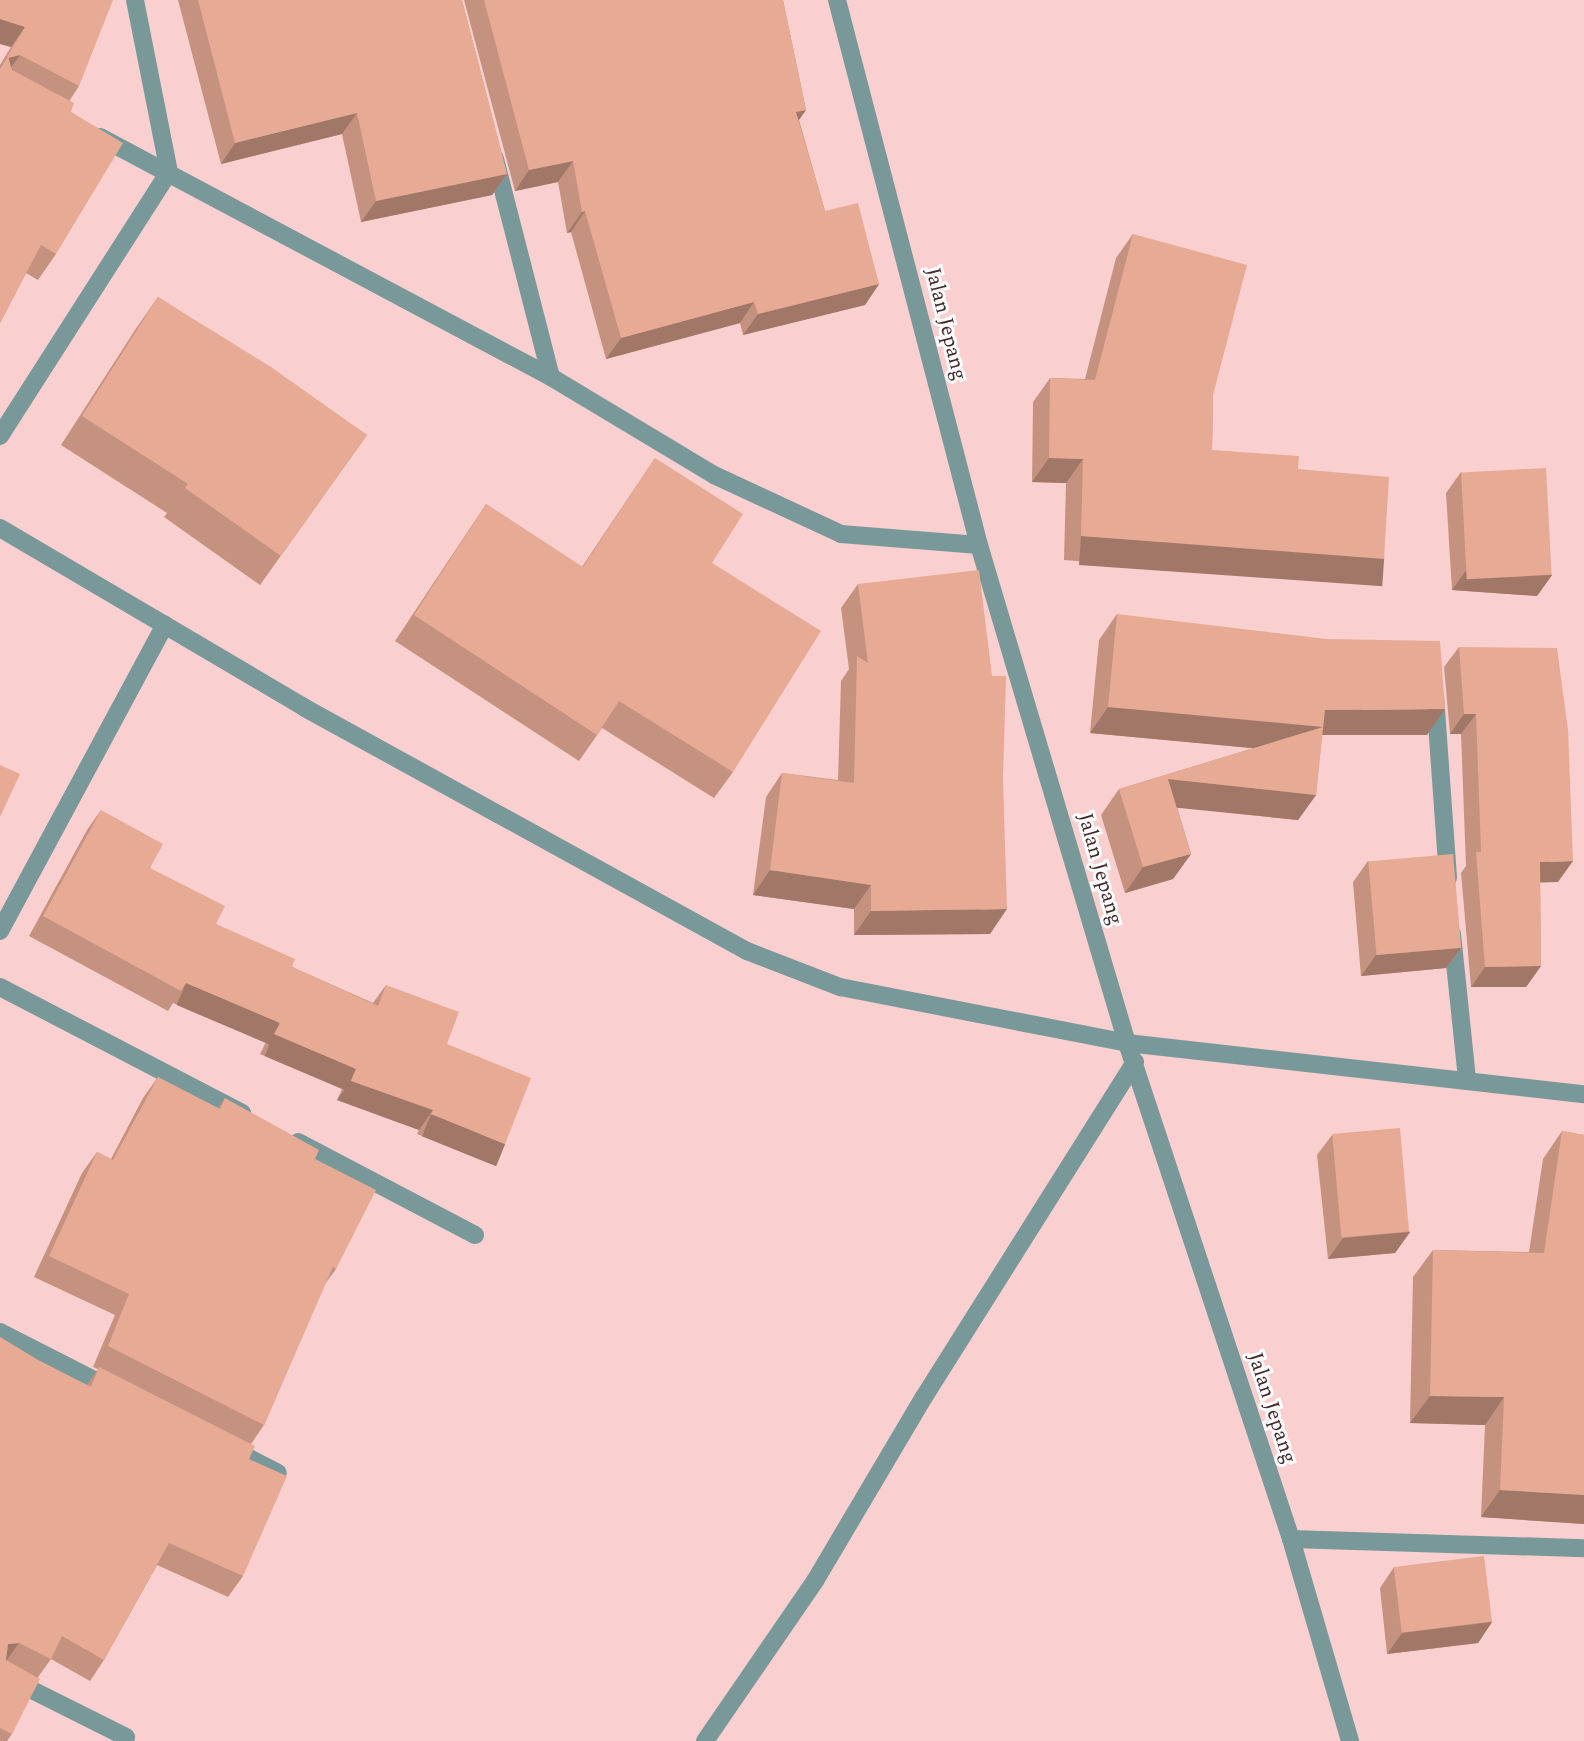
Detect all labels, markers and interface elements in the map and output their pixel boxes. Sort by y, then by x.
street label: Jalan Jepang [920,265,972,383]
street label: Jalan Jepang [1072,810,1128,928]
street label: Jalan Jepang [1242,1349,1302,1467]

